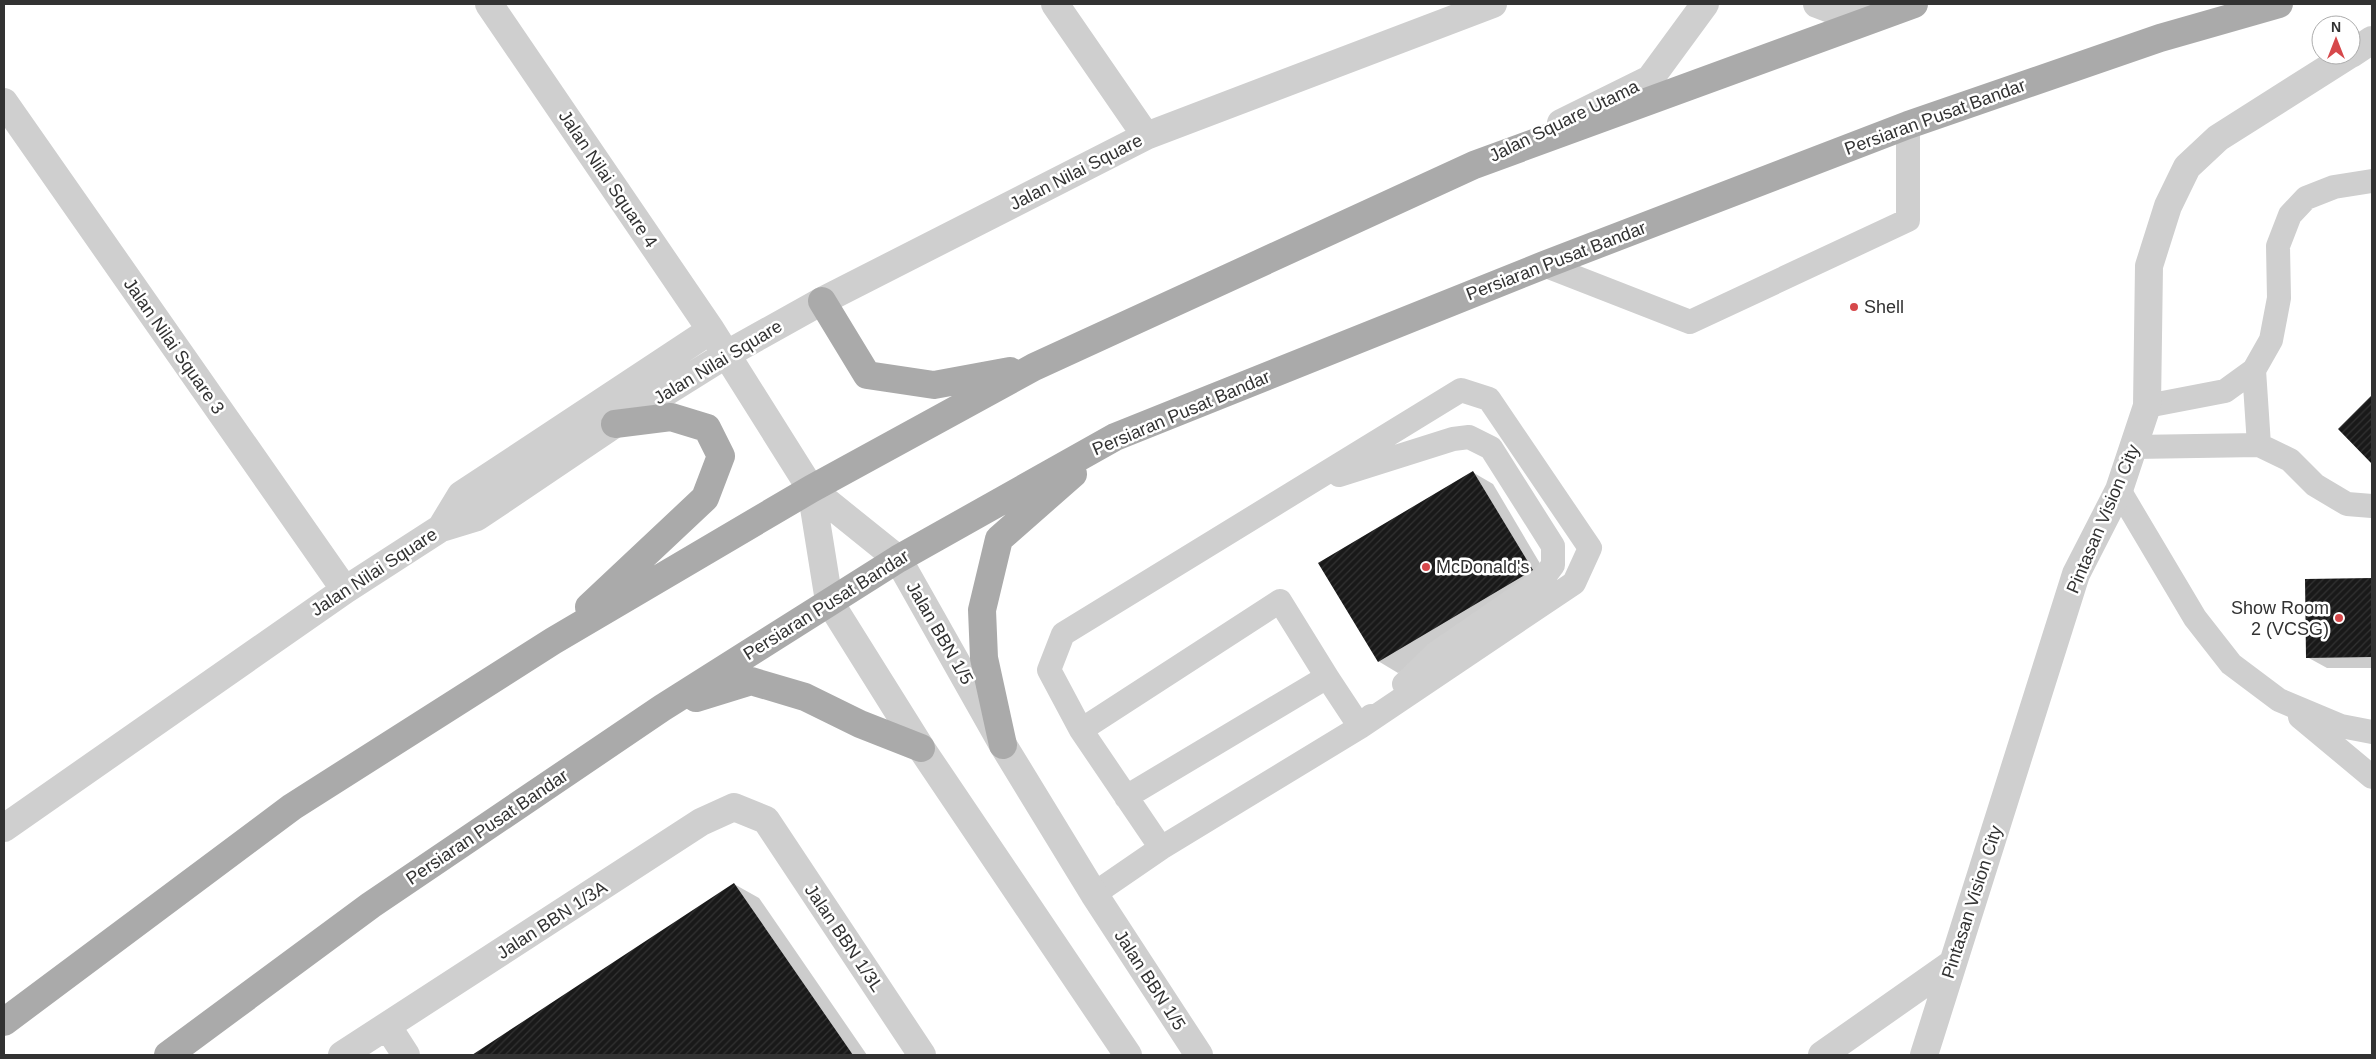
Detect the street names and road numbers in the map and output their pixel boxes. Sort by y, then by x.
street label: Persiaran Pusat Bandar [1842,75,2028,159]
street label: Jalan Square Utama [1486,76,1643,166]
street label: Jalan Nilai Square 4 [555,107,661,251]
street label: Jalan Nilai Square [1006,130,1146,214]
street label: Persiaran Pusat Bandar [1463,217,1649,305]
street label: Jalan Nilai Square 3 [120,274,228,418]
street label: Jalan Nilai Square [650,316,786,408]
street label: Persiaran Pusat Bandar [1089,366,1273,460]
street label: Pintasan Vision City [2063,442,2143,596]
street label: Jalan Nilai Square [307,524,441,620]
street label: Persiaran Pusat Bandar [740,546,912,664]
street label: Jalan BBN 1/5 [903,578,977,688]
street label: Persiaran Pusat Bandar [402,765,572,889]
street label: Pintasan Vision City [1938,823,2006,981]
street label: Jalan BBN 1/3A [493,877,611,963]
street label: Jalan BBN 1/3L [801,881,887,995]
street label: Jalan BBN 1/5 [1110,926,1190,1034]

